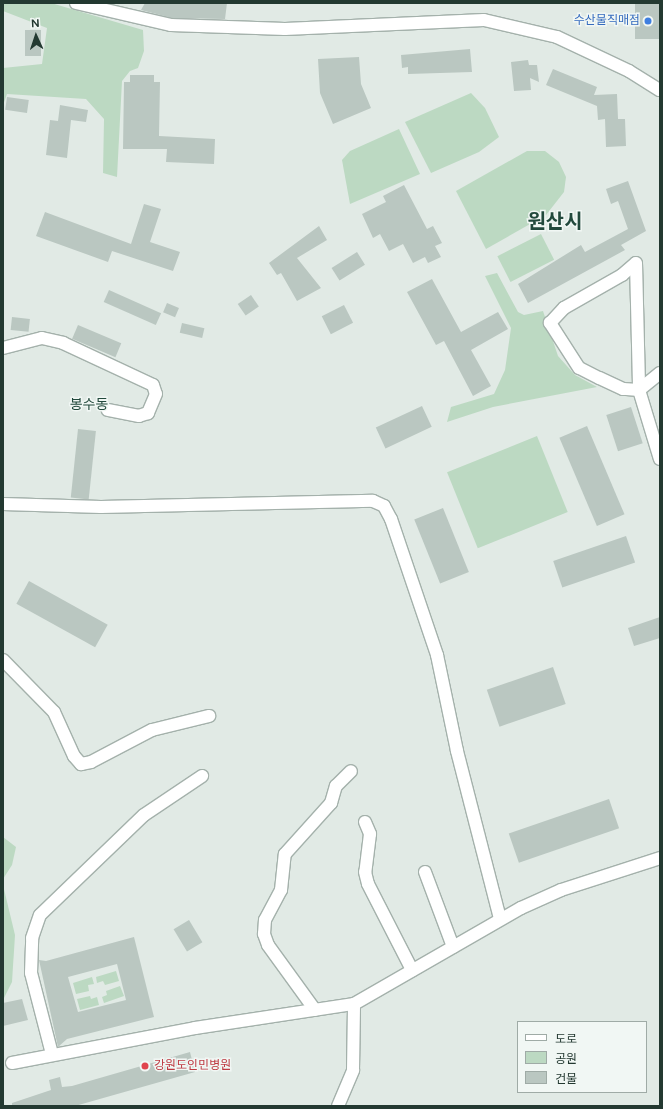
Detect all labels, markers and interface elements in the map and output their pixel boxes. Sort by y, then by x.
place label: 수산물직매점 [574,14,640,28]
north arrow [16,16,56,56]
marker: 수산물직매점 [643,16,653,26]
text: N [31,17,40,30]
district label: 원산시 [527,209,583,233]
district label: 봉수동 [70,397,108,413]
legend [517,1021,647,1093]
text: 도로 [555,1032,577,1046]
text: 공원 [555,1052,577,1066]
place label: 강원도인민병원 [154,1059,231,1073]
marker: 강원도인민병원 [139,1060,151,1072]
text: 건물 [555,1072,577,1086]

